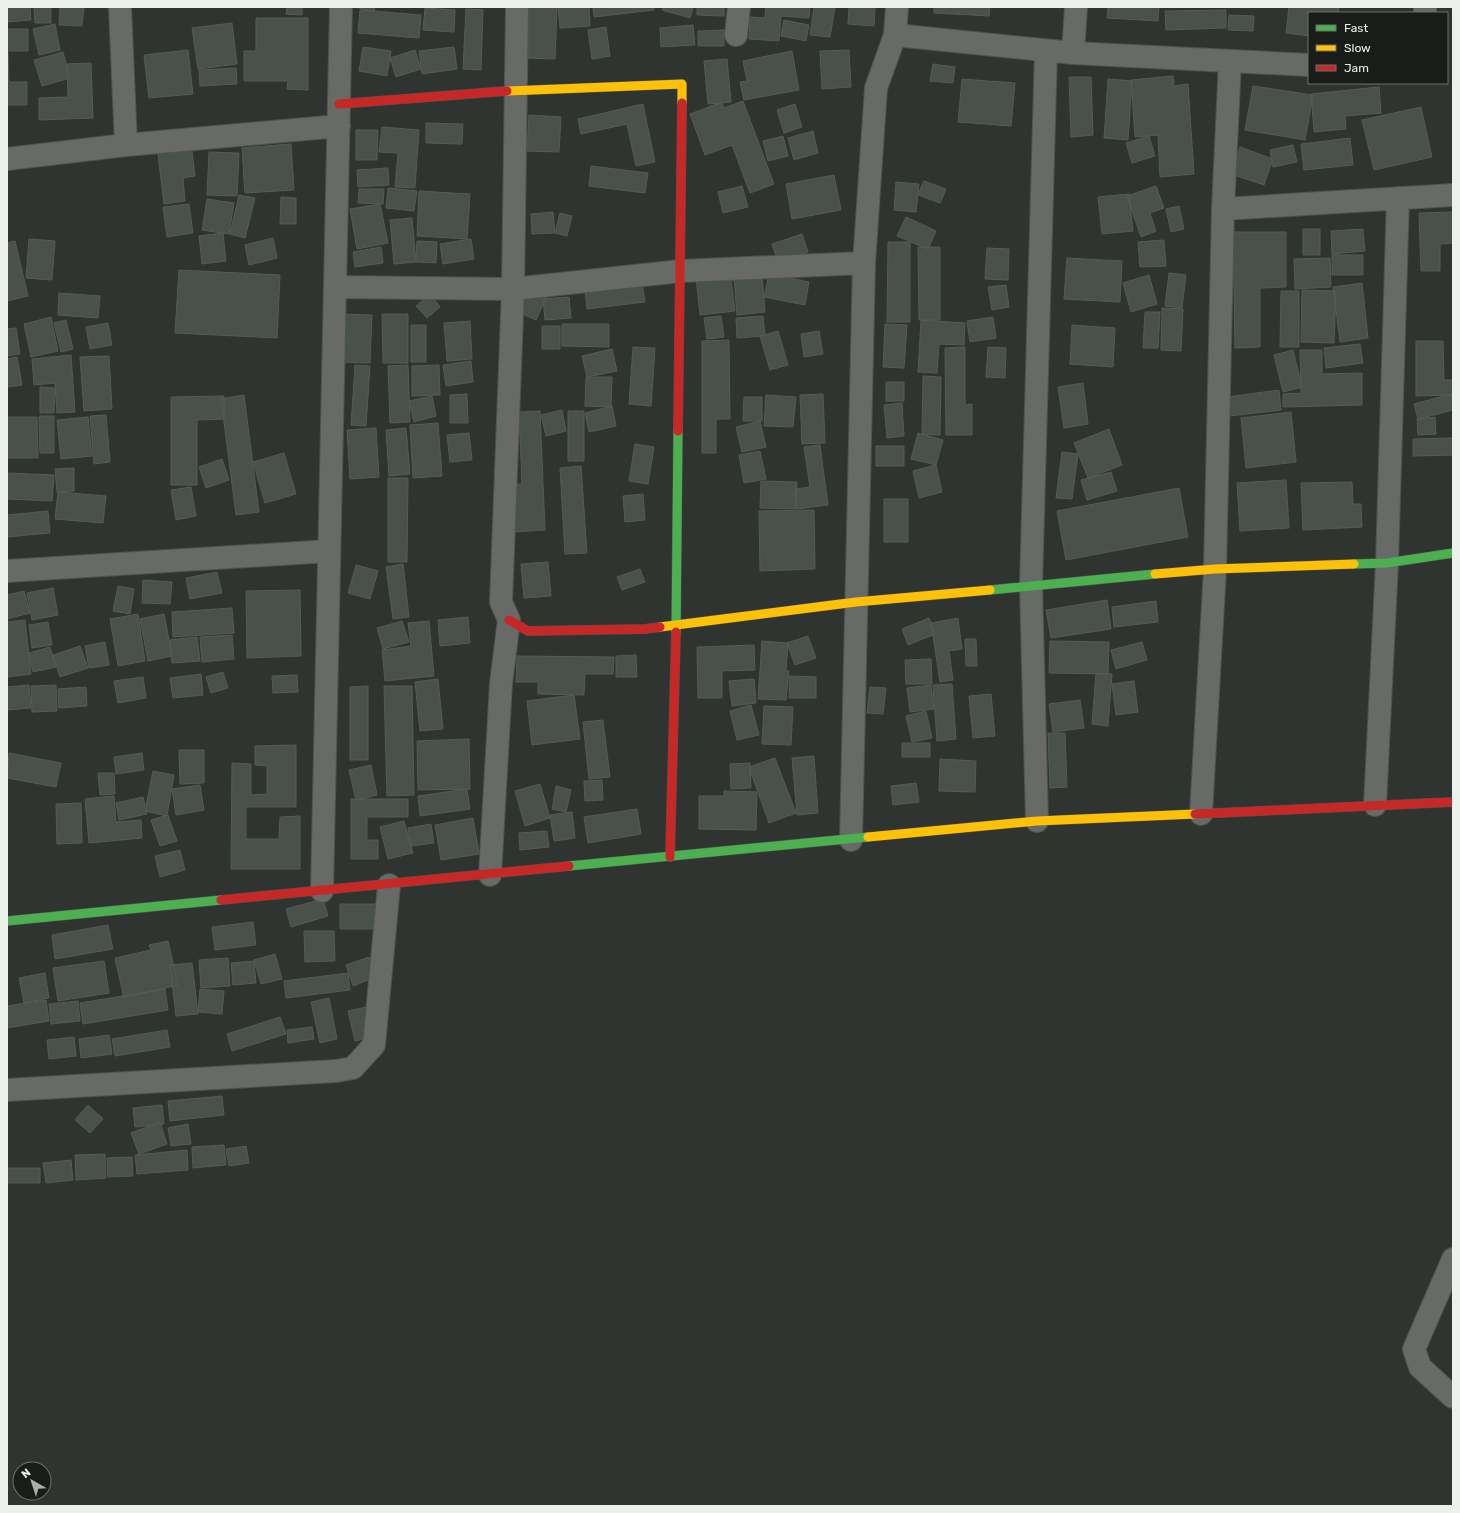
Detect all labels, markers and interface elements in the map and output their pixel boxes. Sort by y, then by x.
legend [1308,12,1448,84]
text: Fast [1344,21,1368,35]
text: Slow [1344,41,1371,55]
text: Jam [1344,61,1369,75]
north arrow [12,1461,52,1501]
text: N [19,1466,33,1481]

